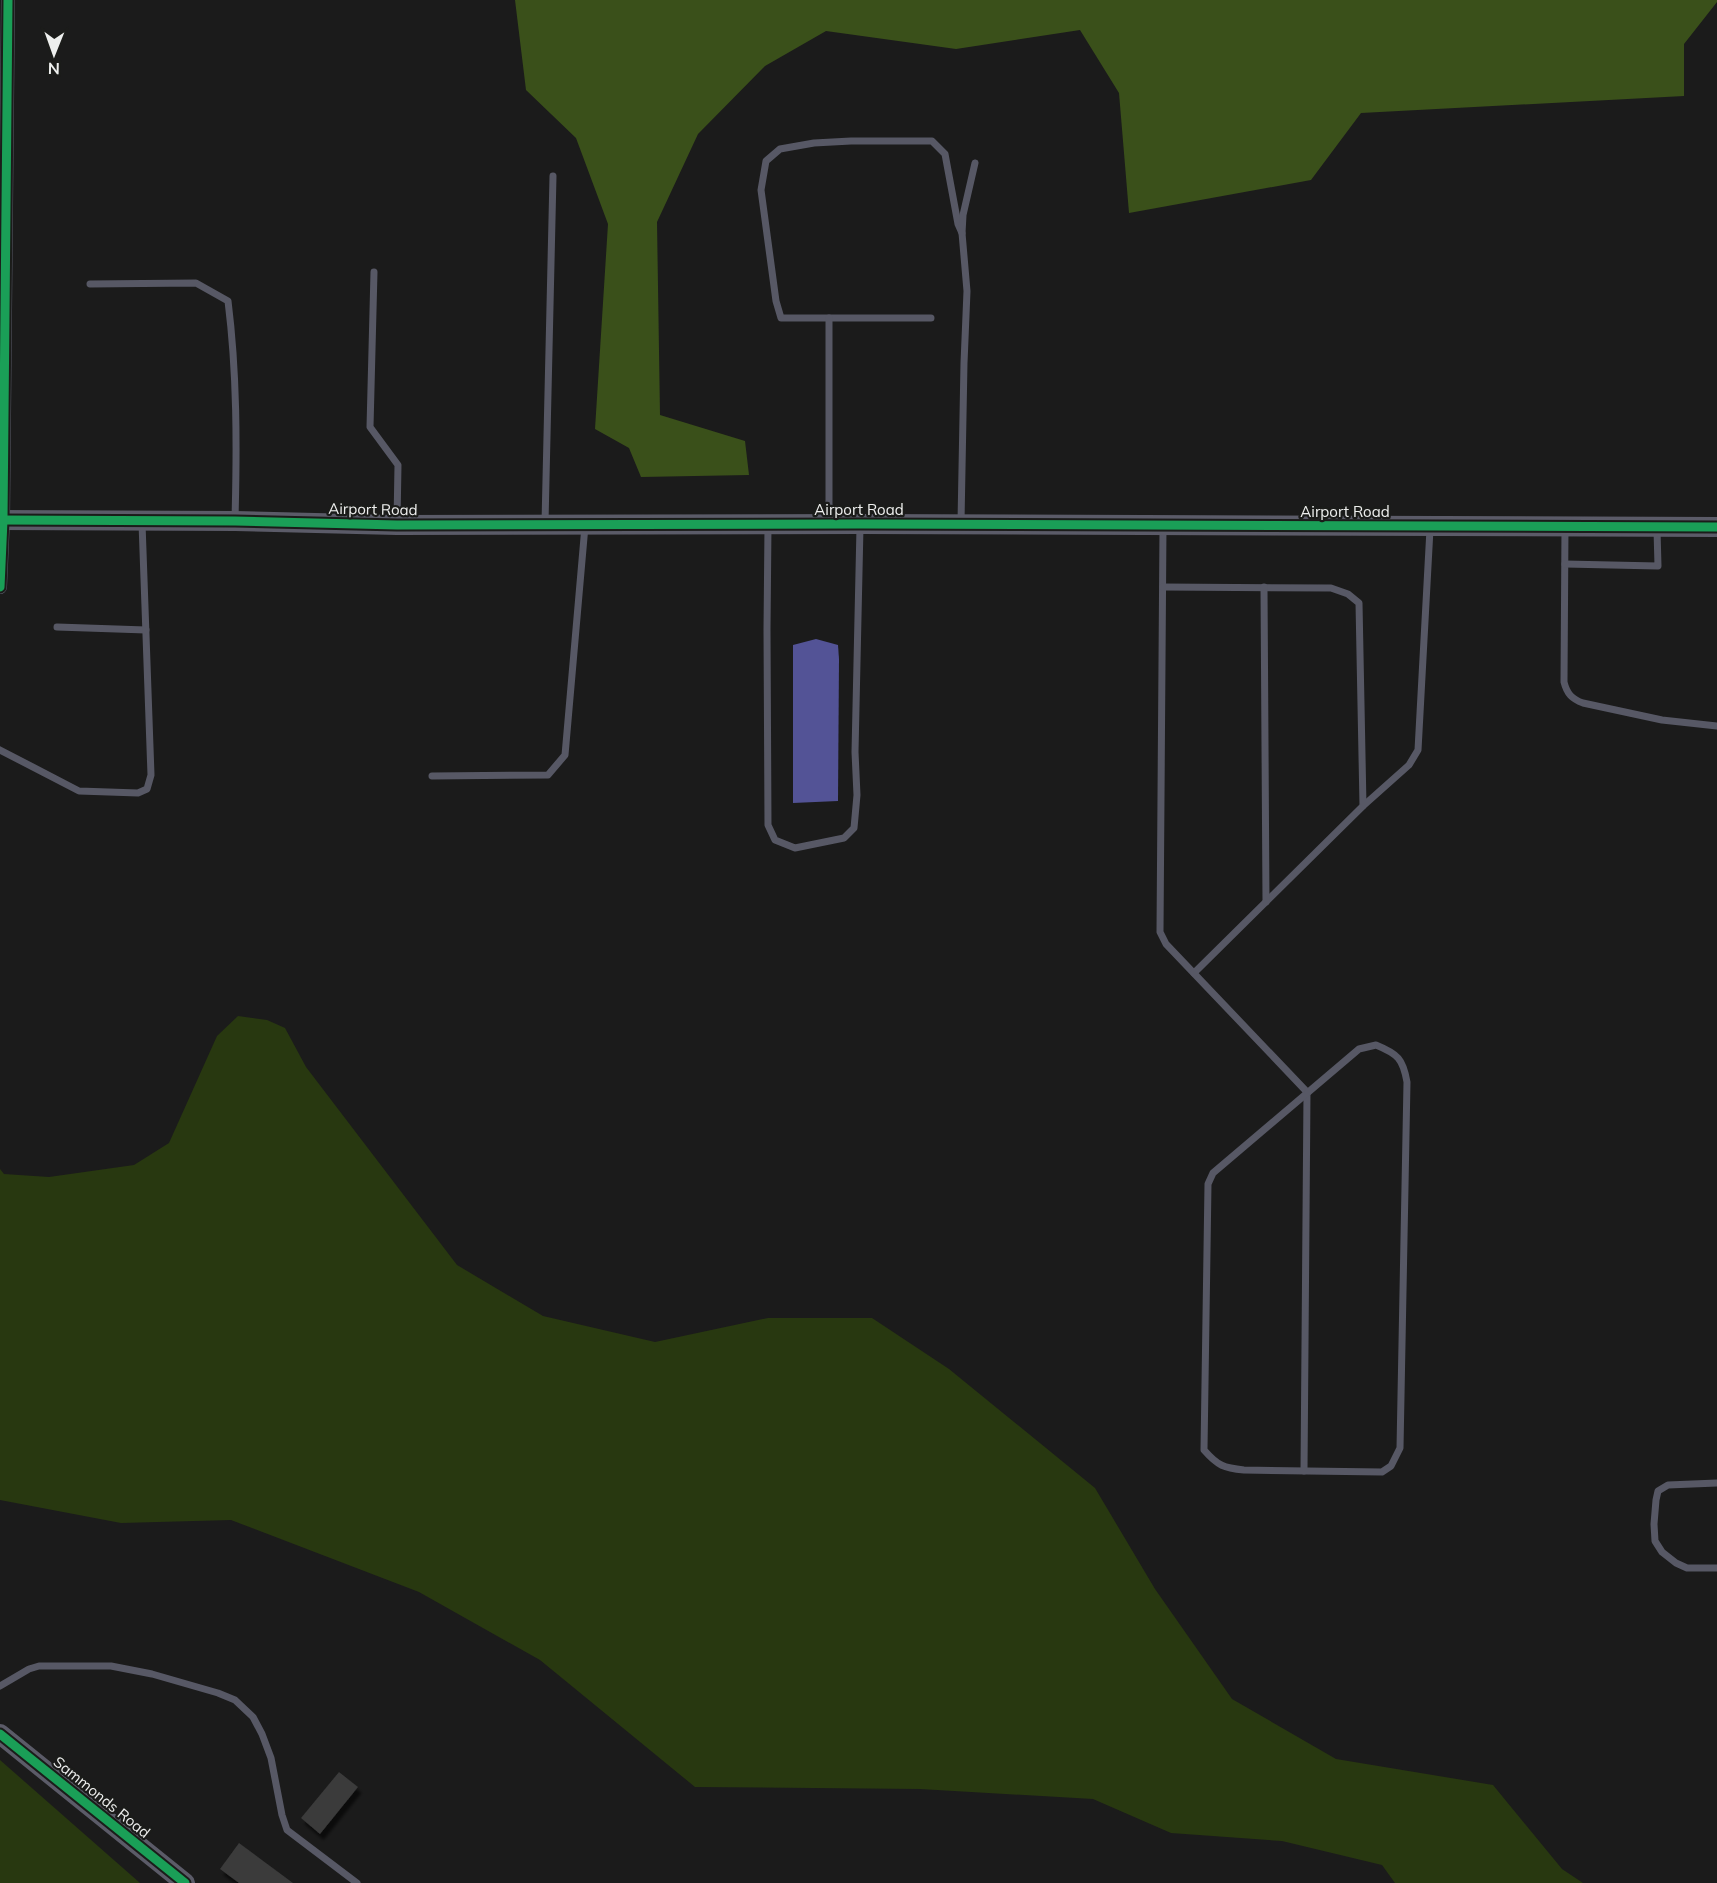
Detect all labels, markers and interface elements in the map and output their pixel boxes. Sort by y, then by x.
north arrow [24,24,84,84]
text: N [48,59,60,79]
street label: Airport Road [328,499,418,519]
street label: Airport Road [814,500,904,519]
street label: Airport Road [1300,502,1390,521]
street label: Sammonds Road [50,1752,154,1842]

